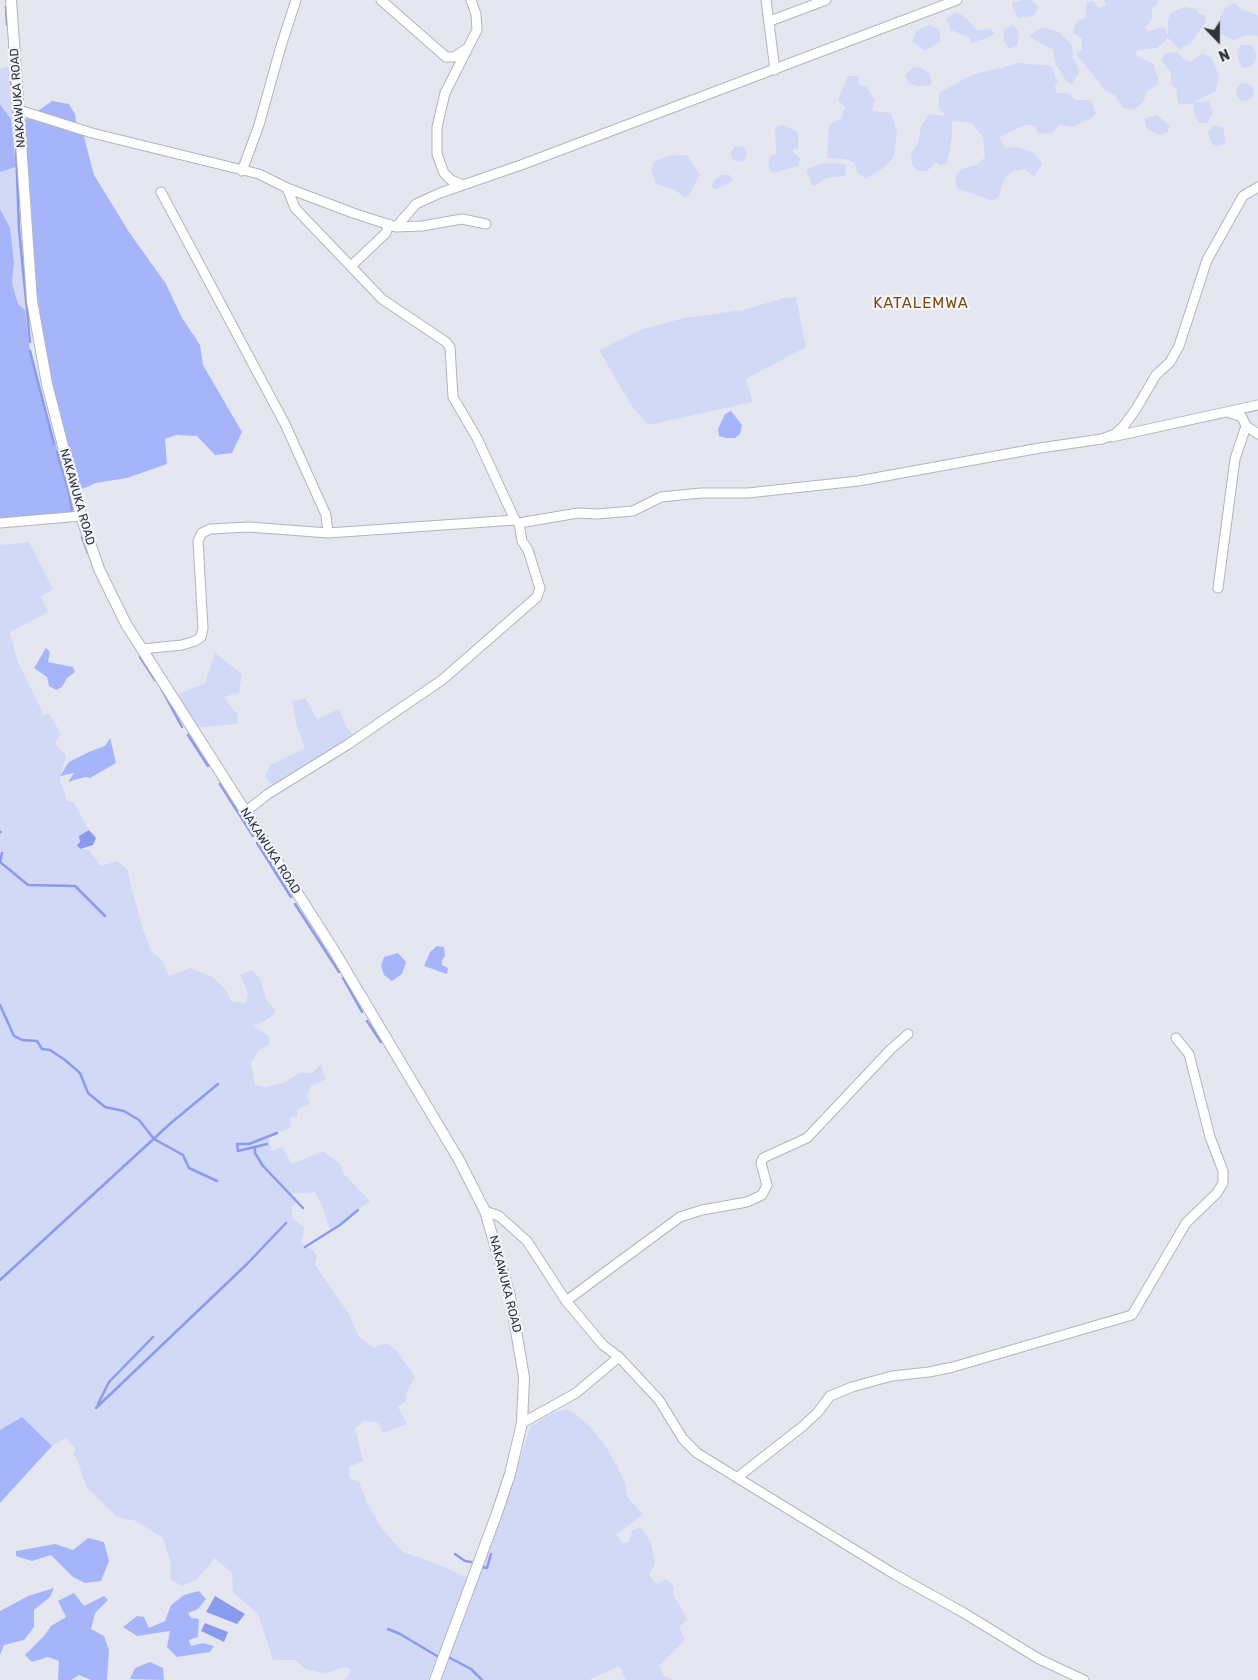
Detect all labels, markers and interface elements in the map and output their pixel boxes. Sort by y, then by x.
north arrow [1193,15,1243,65]
text: N [1216,45,1232,64]
street label: NAKAWUKA ROAD [7,48,29,148]
district label: KATALEMWA [872,295,970,313]
street label: NAKAWUKA ROAD [56,447,98,547]
street label: NAKAWUKA ROAD [237,805,303,897]
street label: NAKAWUKA ROAD [486,1234,524,1334]

